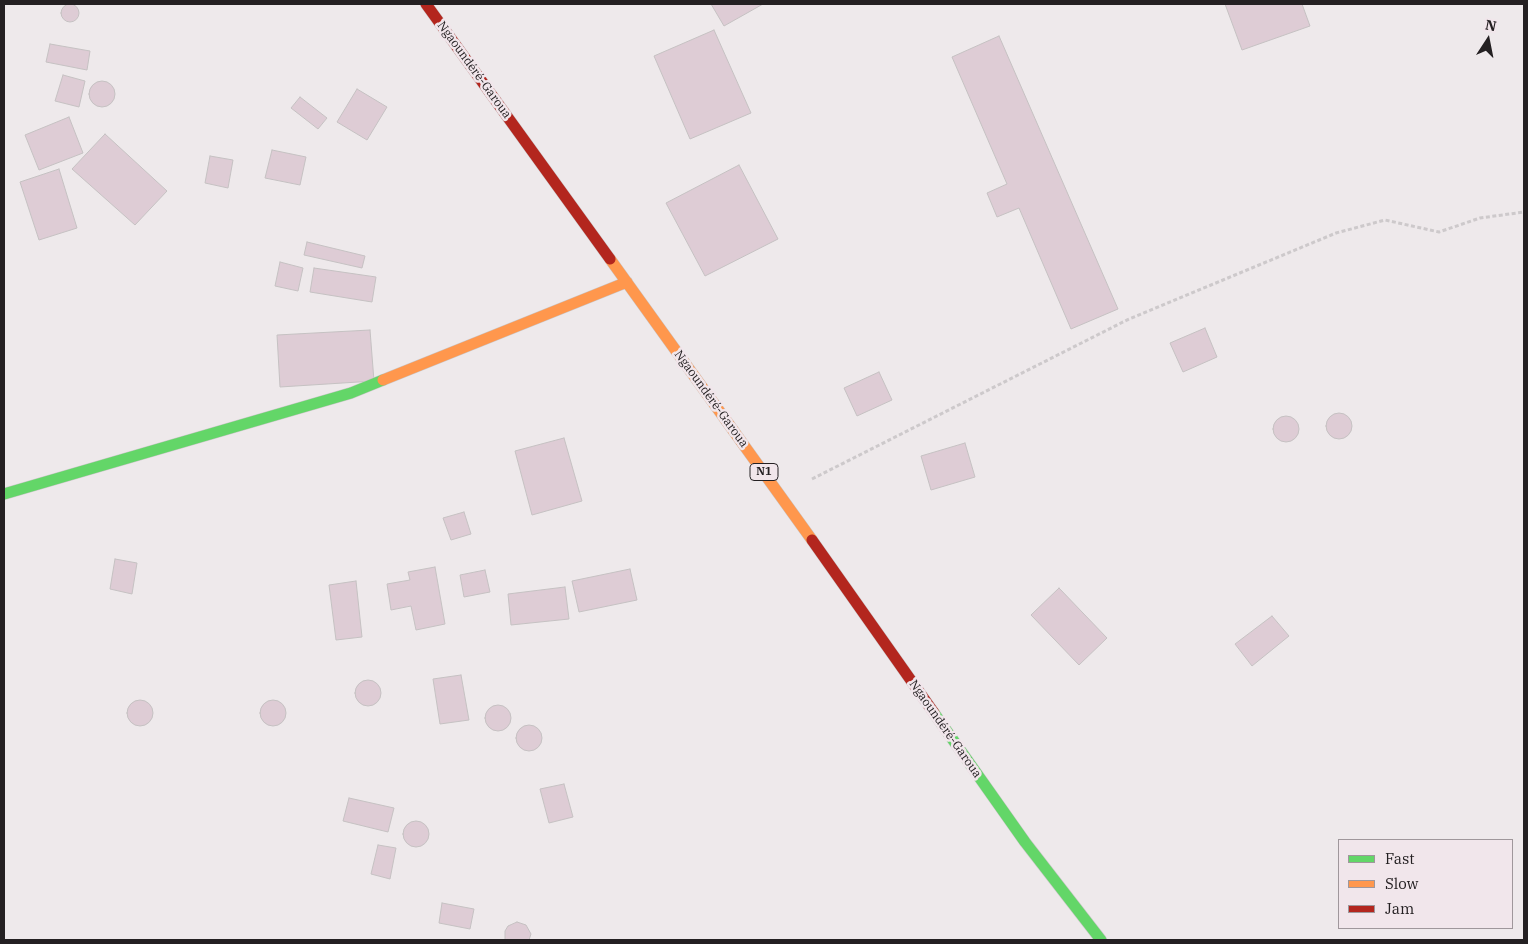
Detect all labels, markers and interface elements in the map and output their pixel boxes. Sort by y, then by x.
north arrow [1463,15,1513,65]
text: N [1484,15,1498,35]
street label: Ngaoundéré-Garoua [434,19,514,121]
street label: Ngaoundéré-Garoua [671,348,751,450]
road number: N1 [750,464,778,481]
street label: Ngaoundéré-Garoua [906,677,984,781]
legend [1338,839,1513,929]
text: Fast [1385,849,1415,868]
text: Slow [1385,874,1418,893]
text: Jam [1385,899,1414,918]

